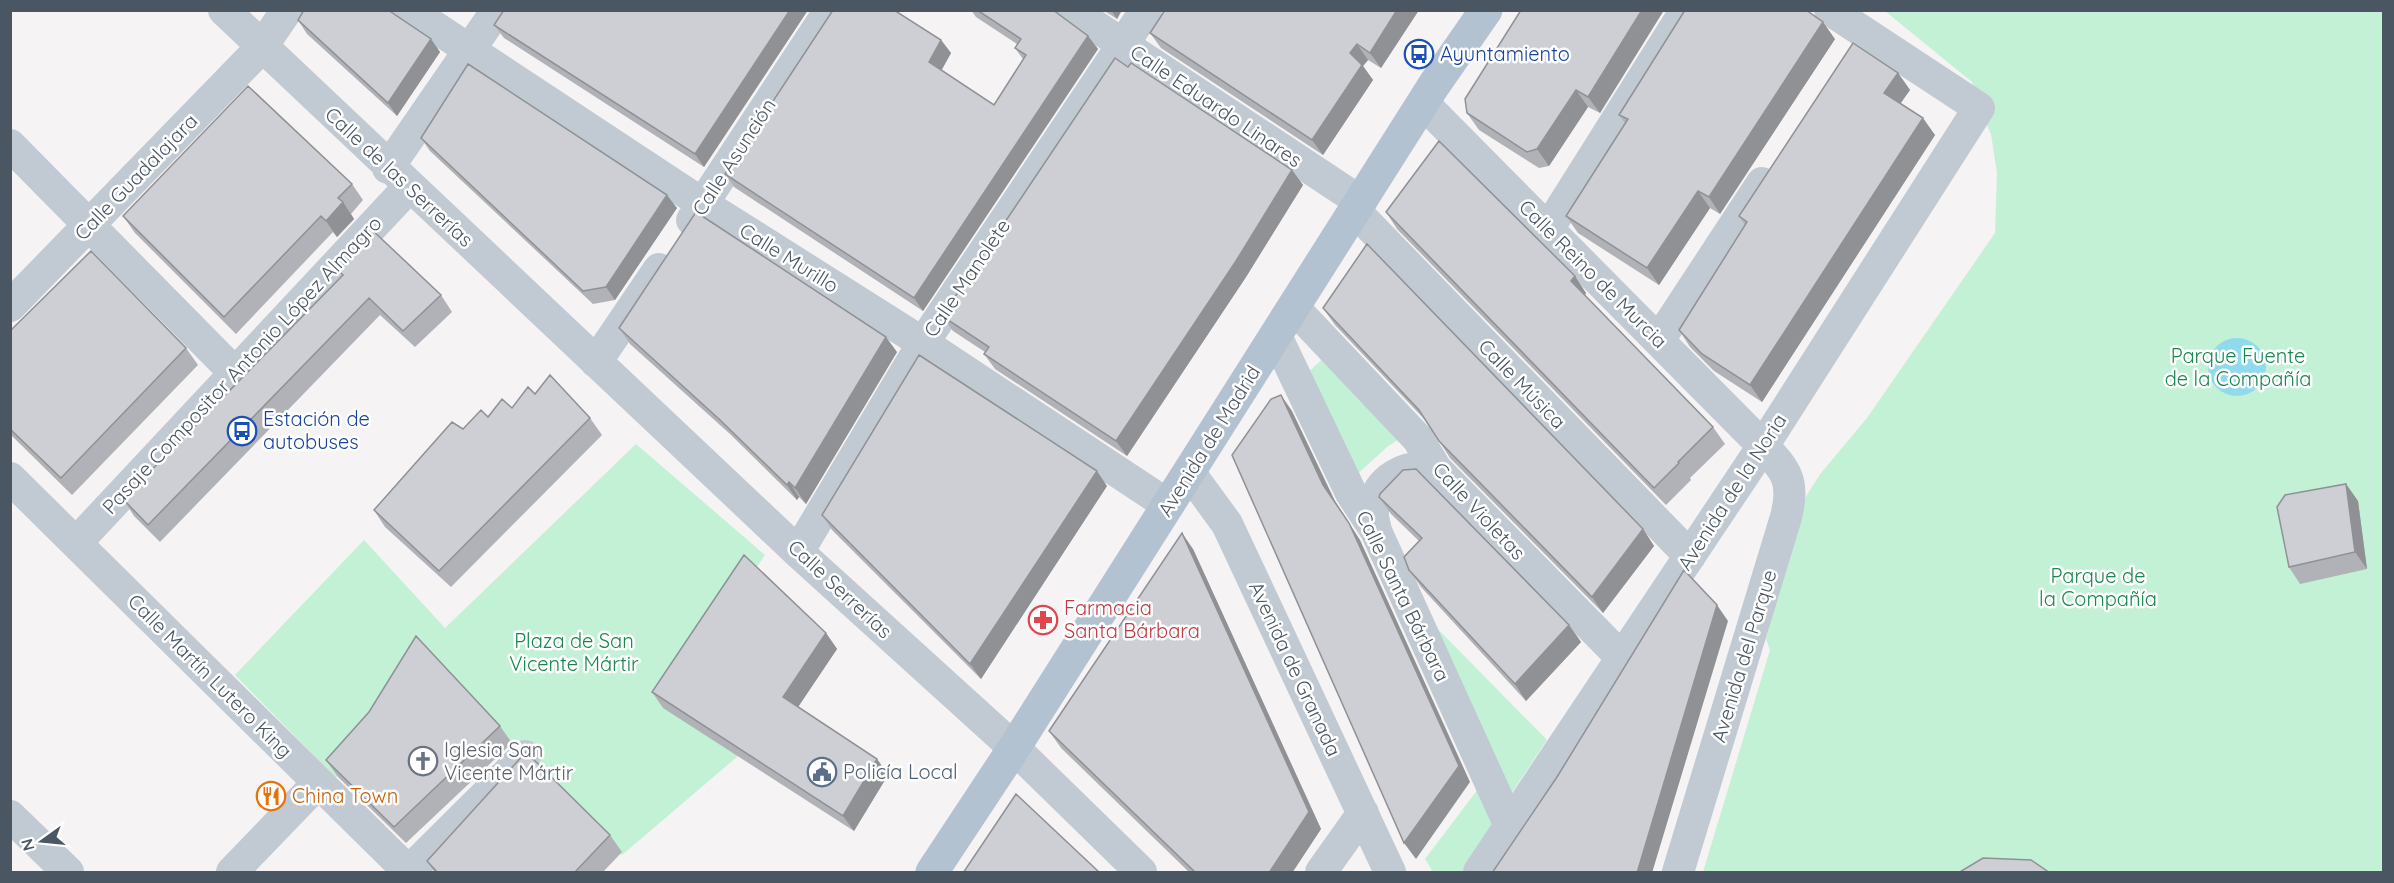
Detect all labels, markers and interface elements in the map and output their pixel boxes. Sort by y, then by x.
bus stop icon: Ayuntamiento [1403,38,1435,70]
street label: Calle Eduardo Linares [1126,39,1307,172]
place label: Ayuntamiento [1440,41,1570,66]
street label: Calle Asunción [686,94,781,220]
street label: Calle de las Serrerías [320,101,479,252]
street label: Calle Guadalajara [69,108,202,245]
street label: Calle Reino de Murcia [1514,194,1673,353]
street label: Pasaje Compositor Antonio López Almagro [97,210,387,519]
street label: Calle Manolete [918,214,1015,341]
street label: Calle Murillo [735,217,843,298]
street label: Calle Música [1473,334,1571,434]
park label: Parque Fuente de la Compañía [2165,343,2311,391]
street label: Avenida de Madrid [1152,361,1265,521]
place label: Estación de autobuses [263,406,370,454]
street label: Avenida de la Noria [1672,409,1791,575]
bus stop icon: Estación de autobuses [226,415,258,447]
street label: Calle Violetas [1428,457,1531,565]
street label: Calle Santa Bárbara [1351,506,1456,685]
street label: Calle Serrerías [783,534,898,643]
park label: Parque de la Compañía [2039,563,2157,611]
street label: Avenida del Parque [1705,567,1782,745]
street label: Avenida de Granada [1244,577,1347,760]
street label: Calle Martín Lutero King [123,588,298,763]
place label: Farmacia Santa Bárbara [1064,595,1200,643]
pharmacy icon: Farmacia Santa Bárbara [1027,604,1059,636]
park label: Plaza de San Vicente Mártir [509,628,639,676]
place label: Iglesia San Vicente Mártir [444,737,574,785]
church icon: Iglesia San Vicente Mártir [407,745,439,777]
public building icon: Policía Local [806,756,838,788]
place label: Policía Local [843,759,958,784]
restaurant icon: China Town [255,780,287,812]
place label: China Town [292,783,398,808]
north arrow [12,811,72,871]
text: N [16,837,39,853]

